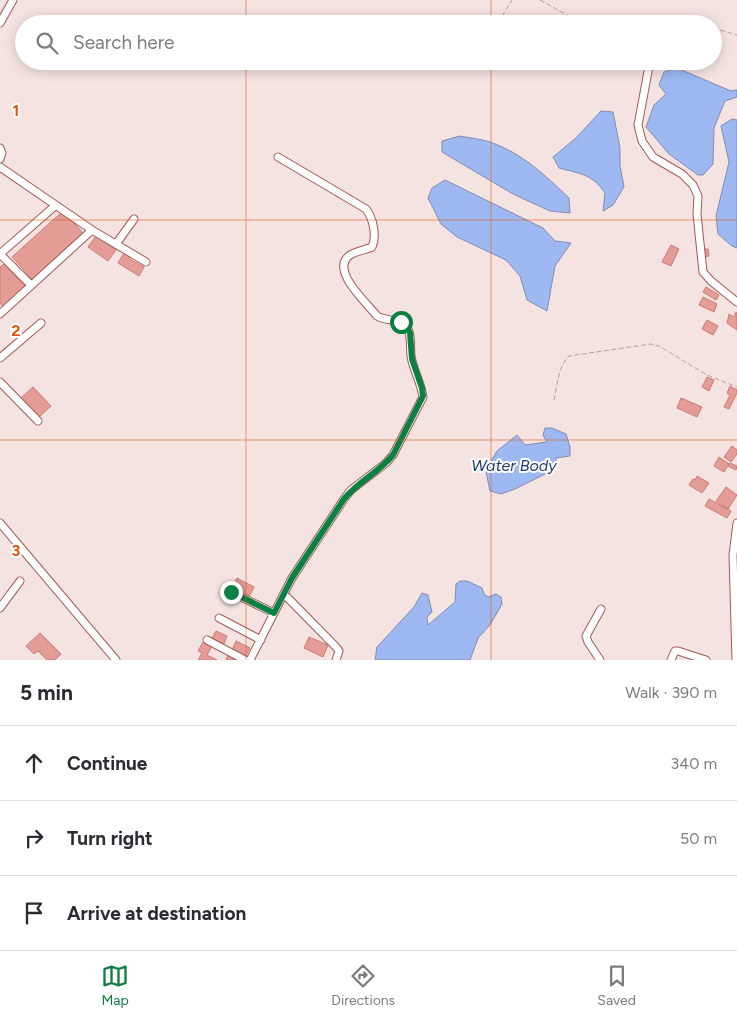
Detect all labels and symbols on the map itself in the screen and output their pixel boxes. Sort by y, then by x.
text: 1 [13,101,19,120]
route start [390,311,413,334]
text: 2 [11,321,21,340]
water label: Water Body [471,456,557,475]
text: 3 [12,541,21,560]
route end [220,581,243,604]

